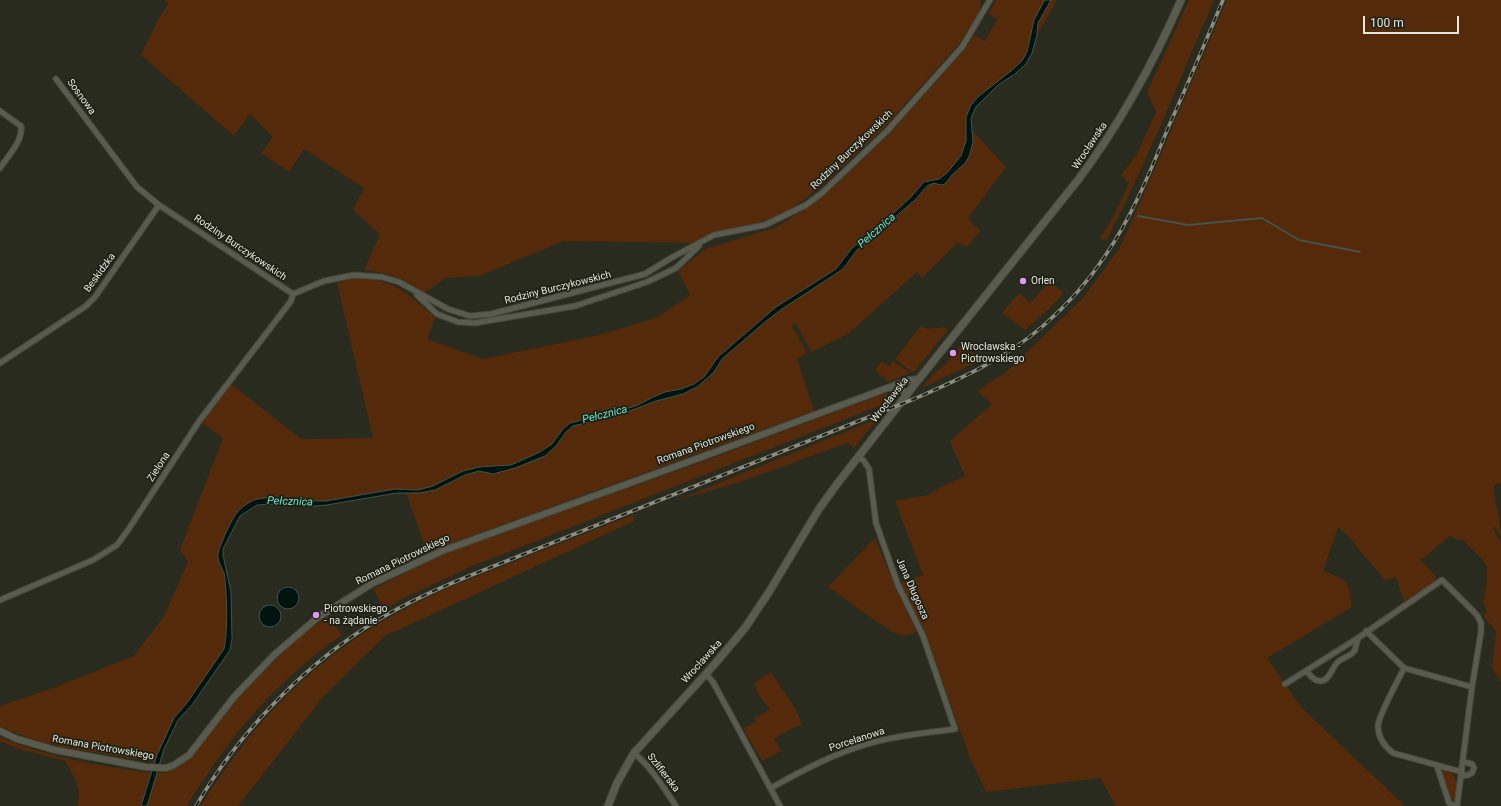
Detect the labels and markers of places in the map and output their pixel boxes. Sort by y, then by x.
place label: Orlen [1031,275,1055,287]
marker: Orlen [1018,276,1028,286]
place label: Wrocławska - Piotrowskiego [961,341,1025,364]
marker: Wrocławska - Piotrowskiego [948,348,958,358]
place label: Piotrowskiego - na żądanie [324,603,388,626]
marker: Piotrowskiego - na żądanie [311,610,321,620]

